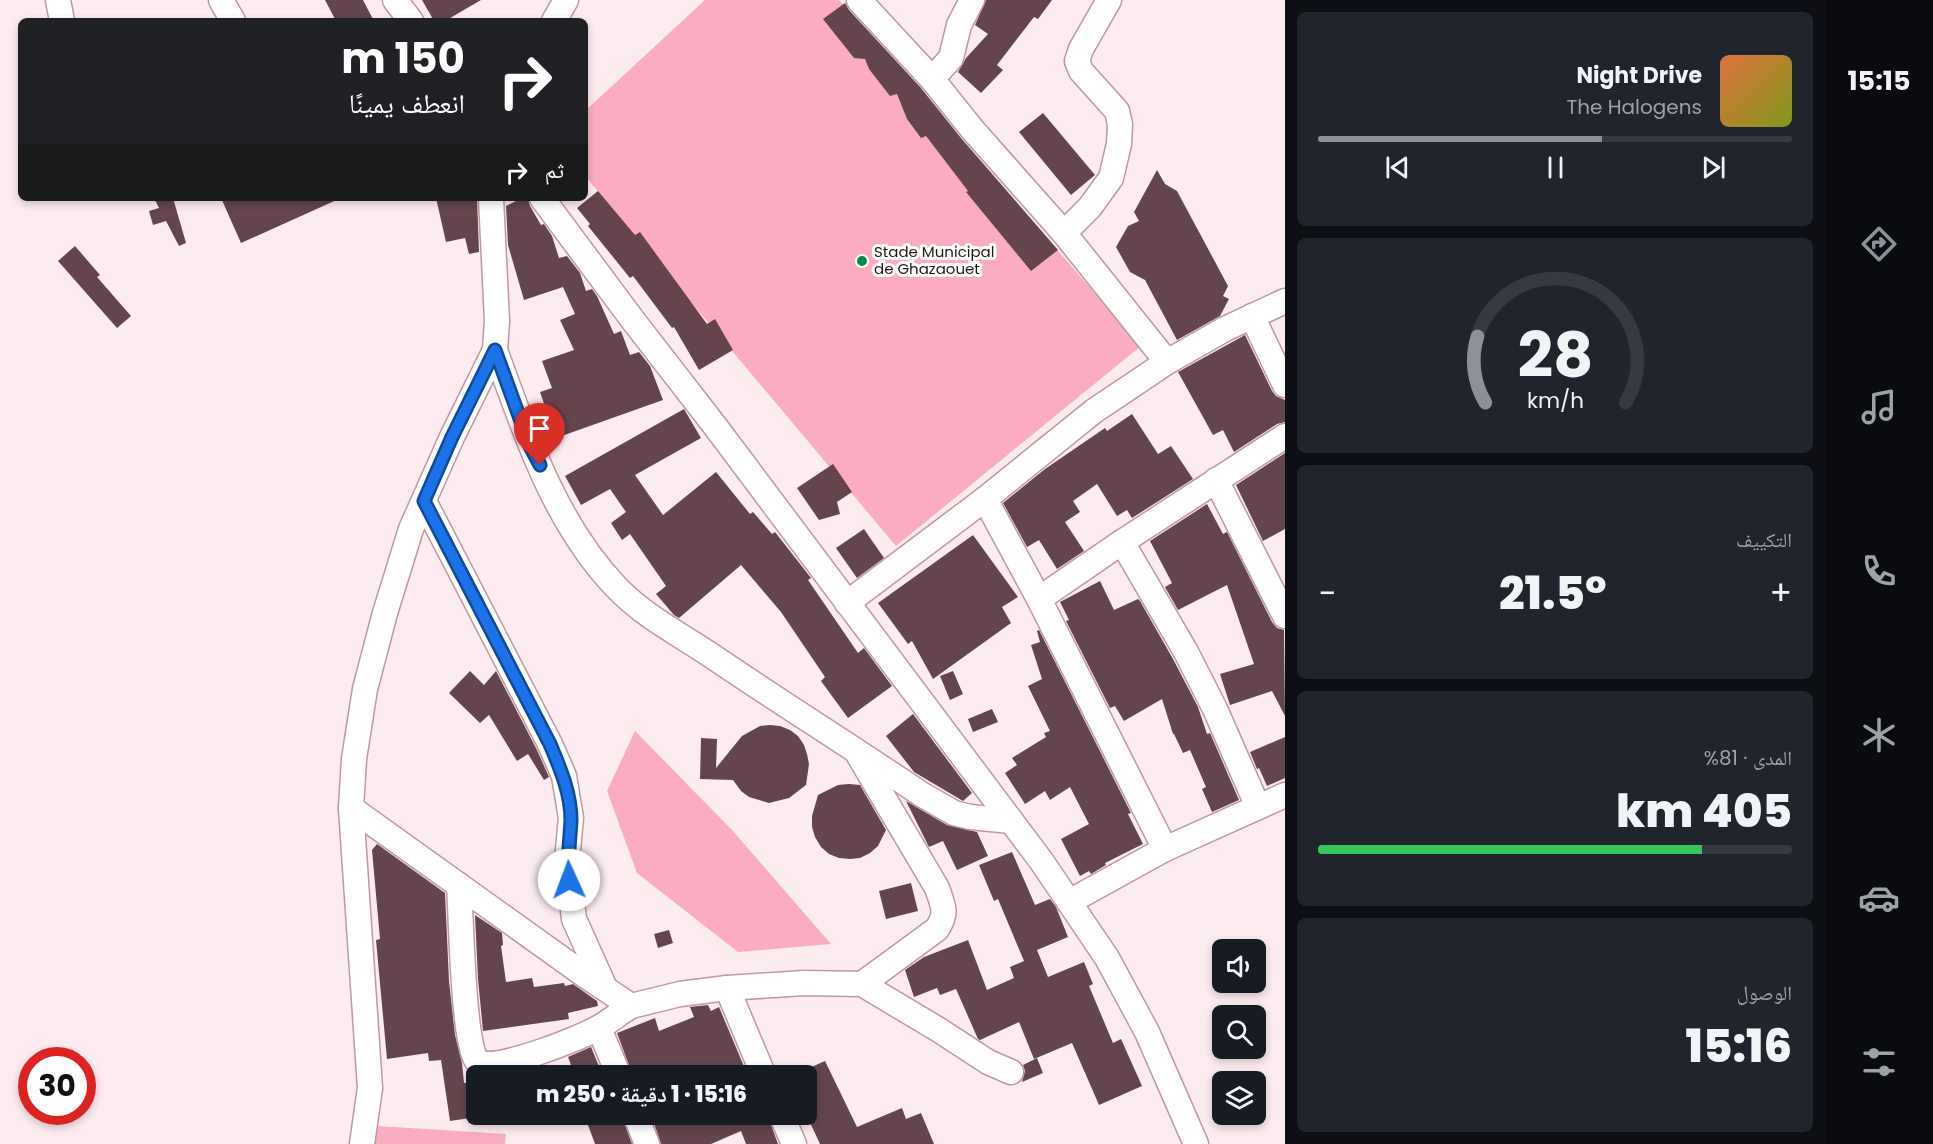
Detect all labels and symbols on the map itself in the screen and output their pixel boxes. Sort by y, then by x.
place label: Stade Municipal de Ghazaouet [874,241,994,279]
marker: Stade Municipal de Ghazaouet [855,254,869,268]
pin [514,403,565,465]
position arrow [537,848,601,912]
speed limit sign: 30 [18,1047,96,1125]

